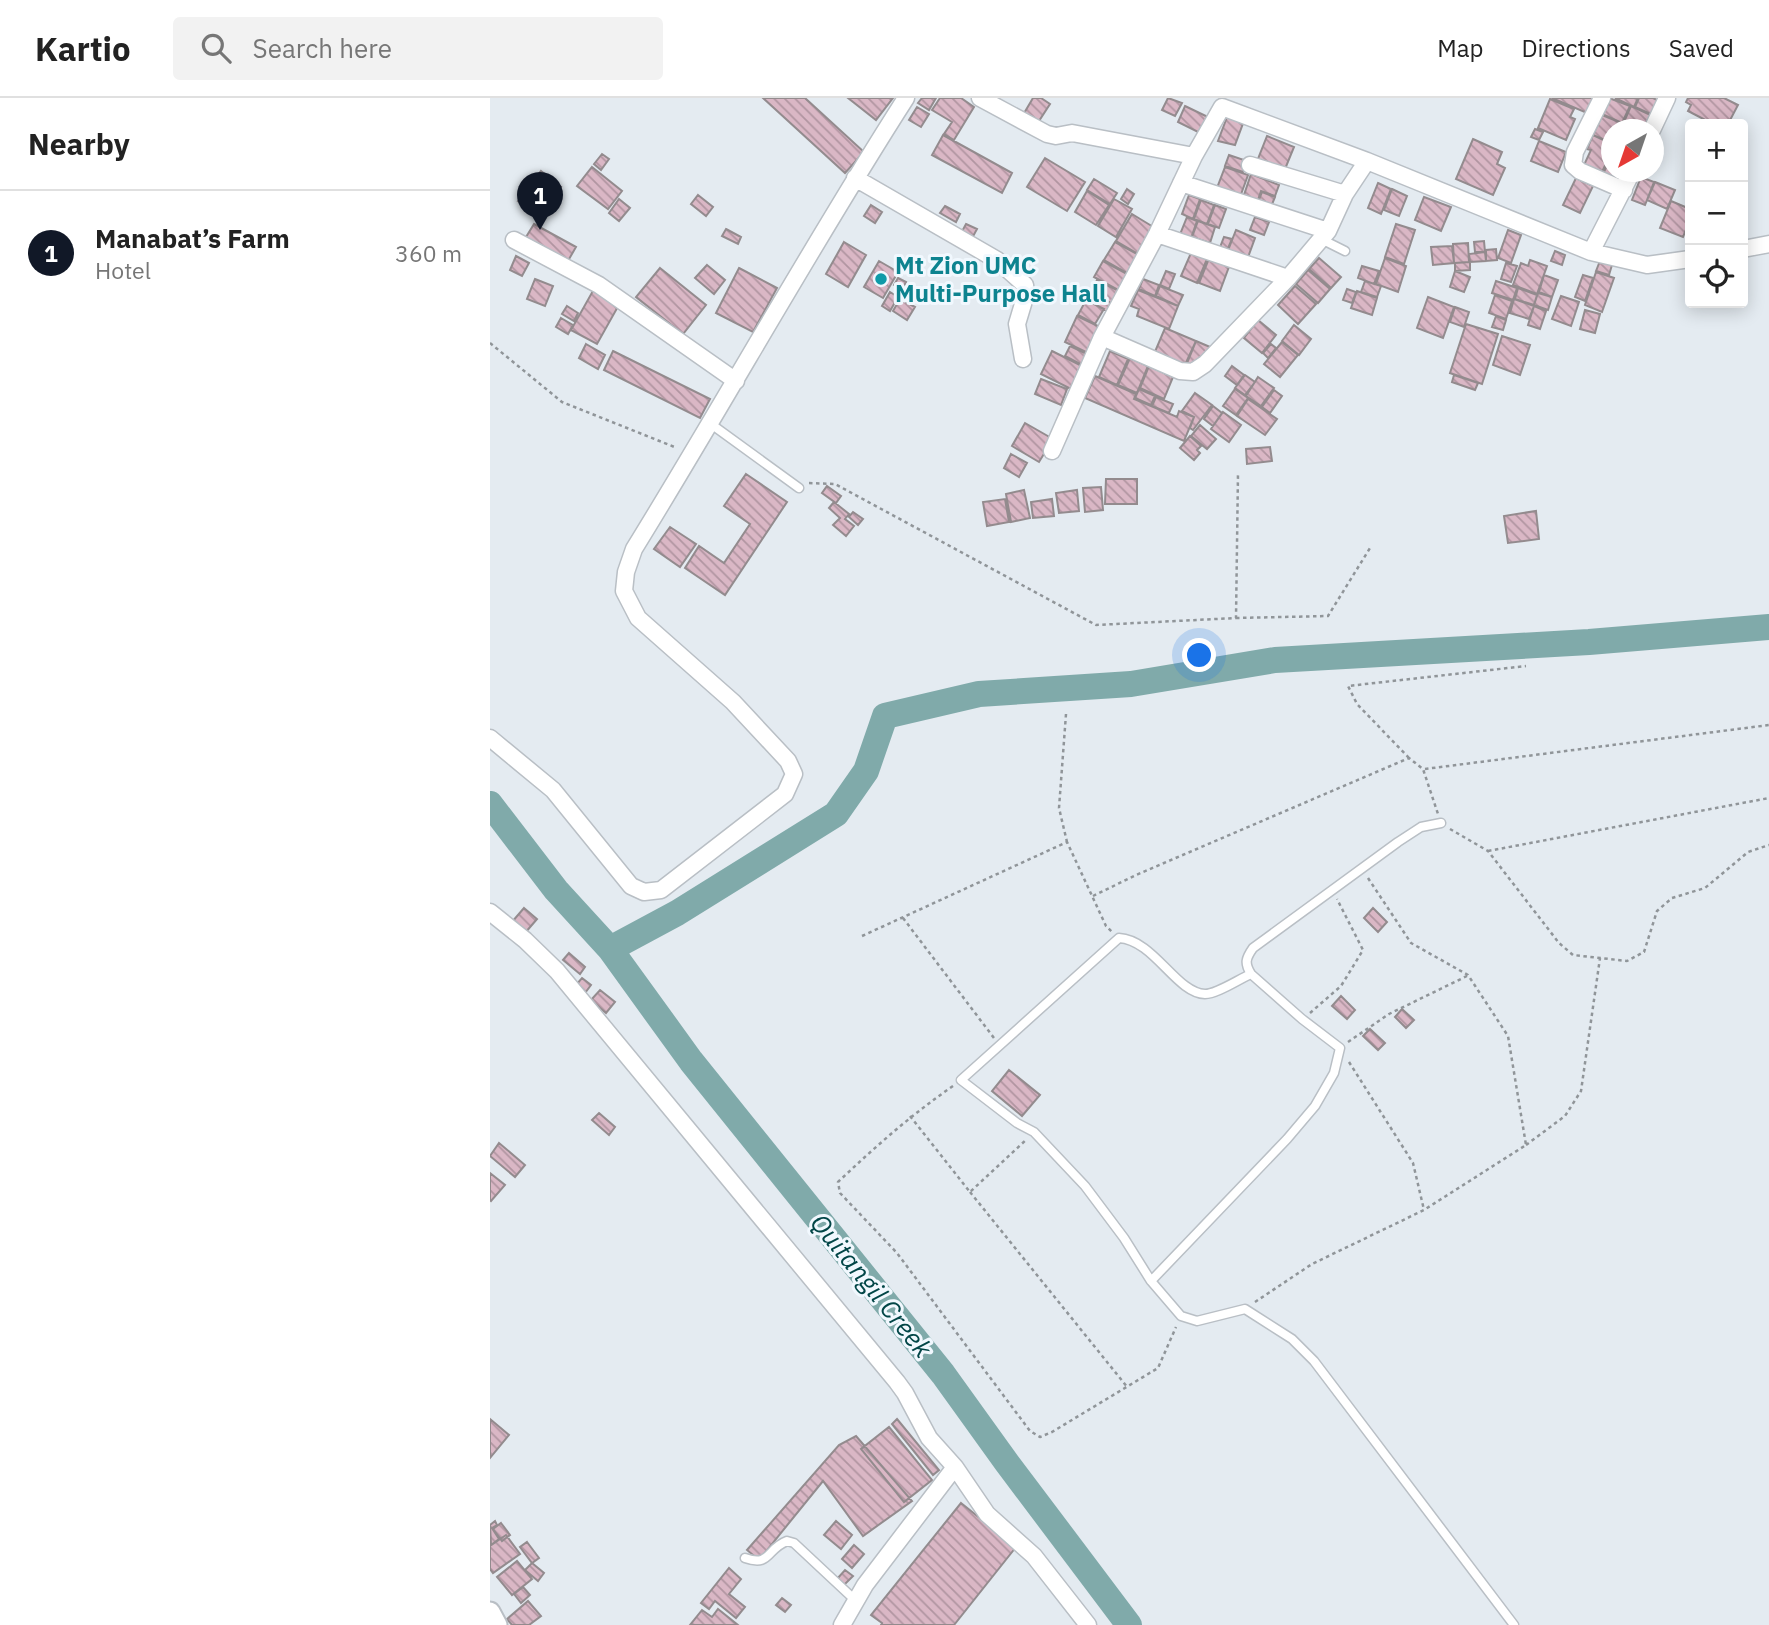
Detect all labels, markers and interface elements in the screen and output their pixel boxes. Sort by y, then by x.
search box [173,17,663,80]
text: Kartio [35,27,131,70]
icon: search [197,29,235,67]
text: Search here [253,31,392,65]
text: Map [1437,32,1483,64]
text: Directions [1521,32,1631,64]
text: Saved [1669,32,1734,64]
north arrow [1601,119,1664,182]
map controls [1685,119,1748,308]
button: + [1685,119,1748,182]
text: Nearby [28,124,130,163]
pin: 1 [517,172,563,230]
button: − [1685,182,1748,245]
text: Manabat’s Farm [95,221,290,255]
text: 1 [44,238,58,268]
text: 360 m [395,238,462,268]
button: locate [1685,245,1748,308]
place label: Mt Zion UMC Multi-Purpose Hall [895,249,1106,309]
text: Hotel [95,255,151,285]
marker: Mt Zion UMC Multi-Purpose Hall [873,271,889,287]
your location [1182,638,1216,672]
water label: Quitangil Creek [804,1206,941,1364]

